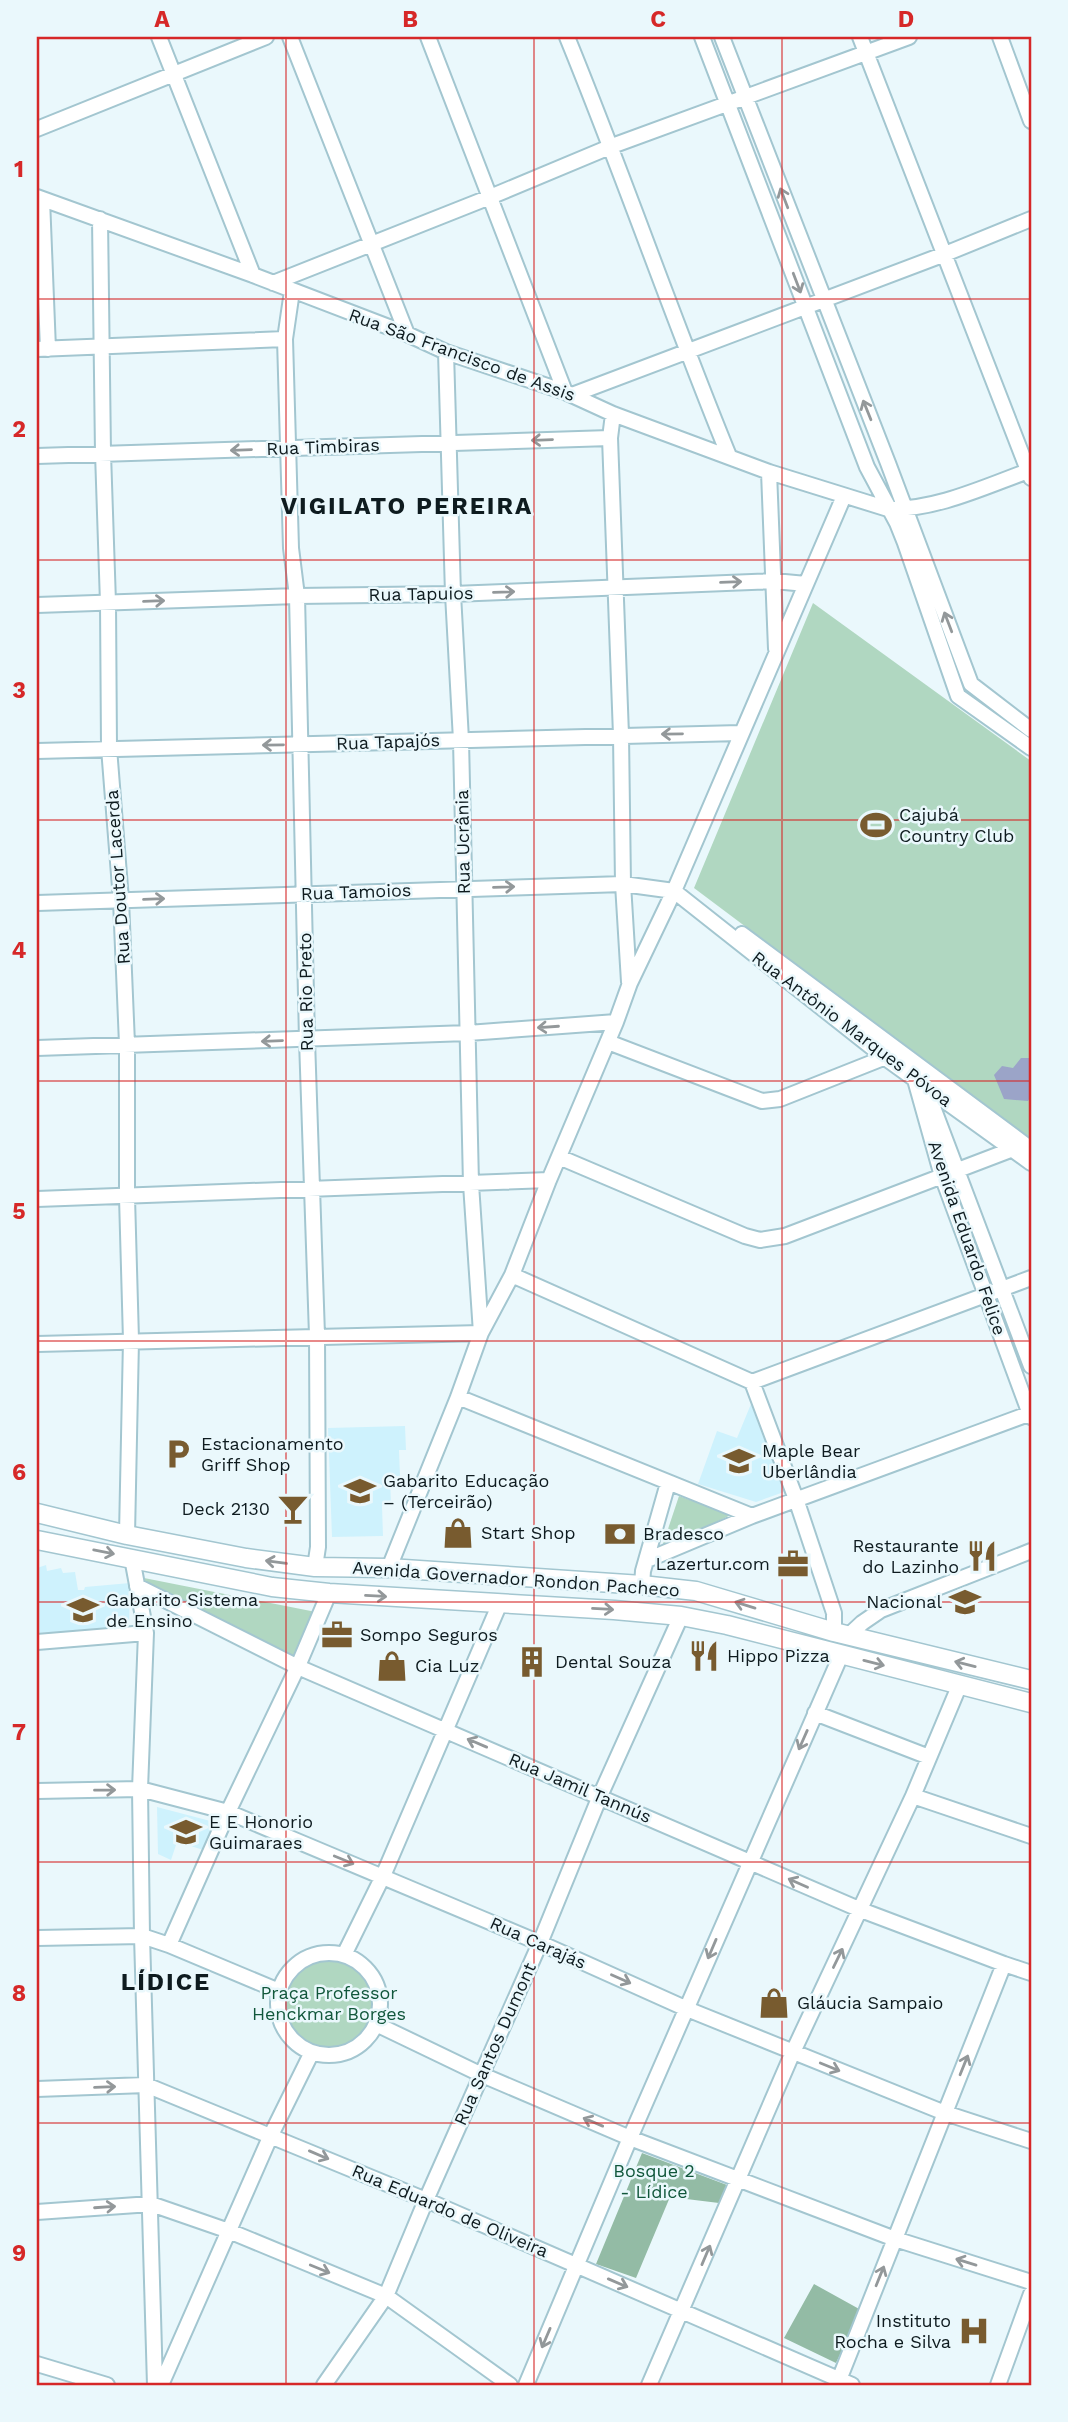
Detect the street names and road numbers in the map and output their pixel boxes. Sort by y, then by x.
street label: Rua São Francisco de Assis [346,304,578,405]
street label: Rua Timbiras [266,434,380,459]
street label: Rua Tapuios [368,582,474,605]
street label: Rua Tapajós [336,729,440,754]
street label: Rua Doutor Lacerda [101,789,134,965]
street label: Rua Ucrânia [451,789,474,895]
street label: Rua Tamoios [300,879,412,904]
street label: Rua Rio Preto [294,932,317,1052]
street label: Rua Antônio Marques Póvoa [748,946,956,1111]
street label: Avenida Eduardo Felice [924,1138,1011,1338]
street label: Avenida Governador Rondon Pacheco [352,1557,680,1600]
street label: Rua Jamil Tannús [506,1748,655,1827]
street label: Rua Carajás [487,1912,590,1973]
street label: Rua Santos Dumont [449,1959,540,2128]
street label: Rua Eduardo de Oliveira [349,2160,551,2261]

